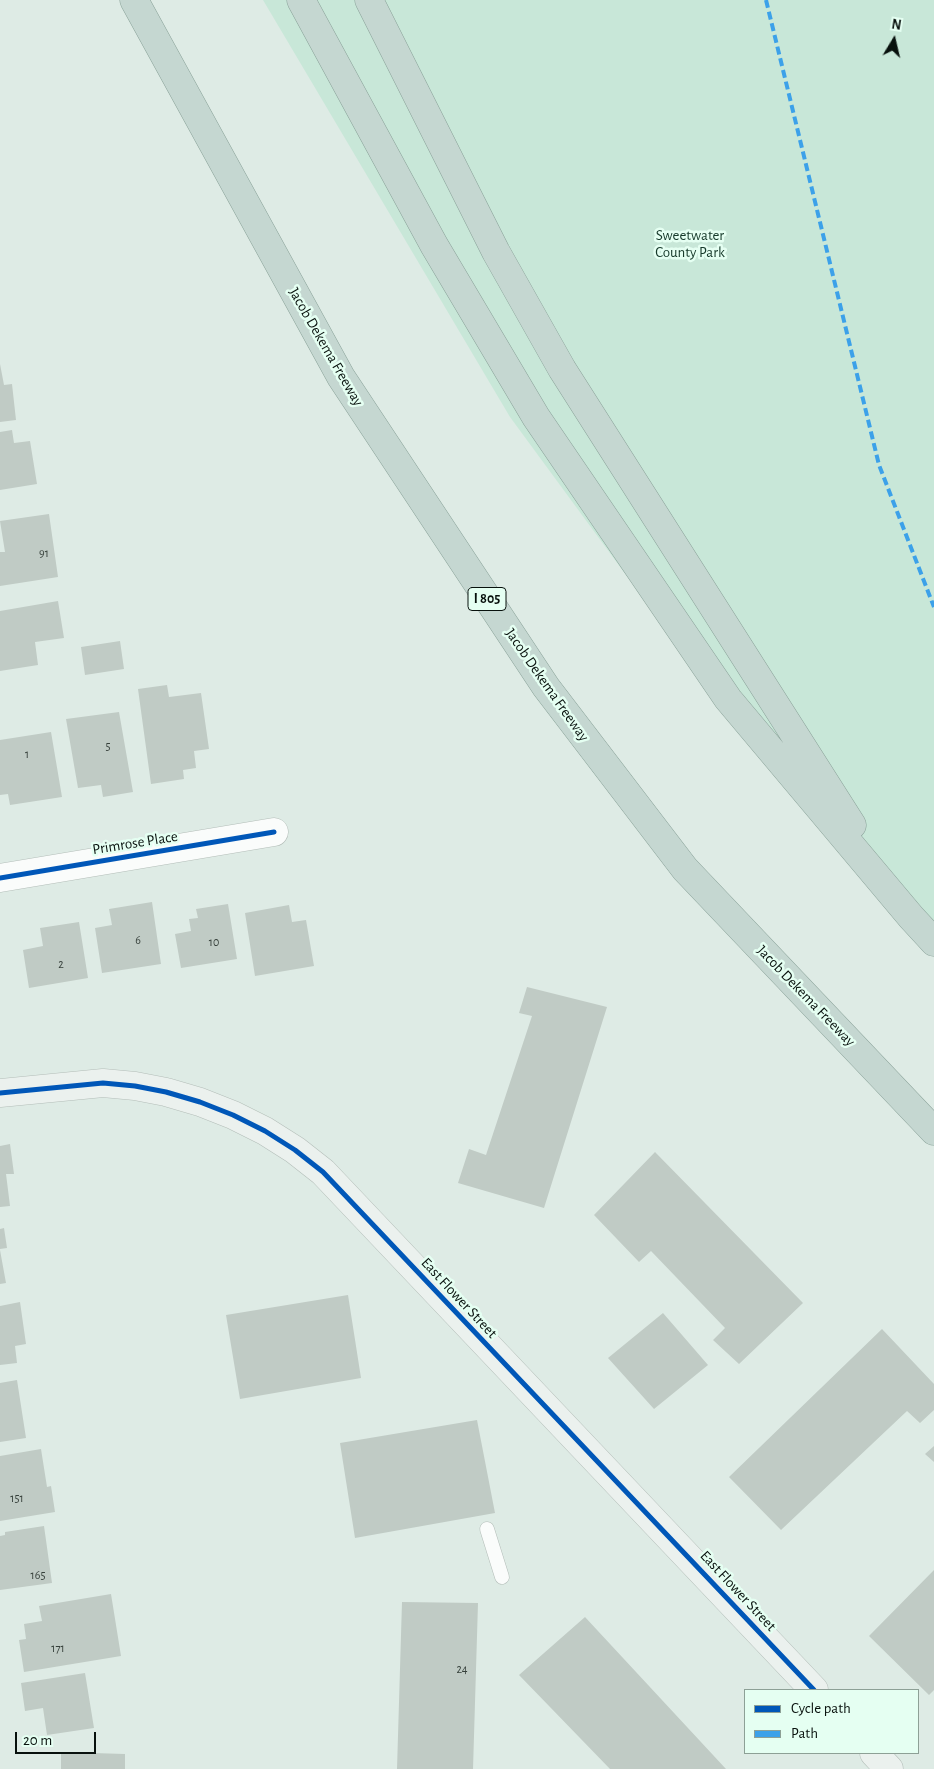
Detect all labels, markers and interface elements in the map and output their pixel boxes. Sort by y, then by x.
north arrow [869,15,919,65]
text: N [890,18,902,33]
park label: Sweetwater County Park [655,226,725,261]
street label: Jacob Dekema Freeway [285,285,367,409]
house number: 91 [39,546,49,560]
road number: I 805 [468,588,506,610]
street label: Jacob Dekema Freeway [501,625,593,745]
house number: 5 [105,739,111,753]
house number: 1 [25,747,29,761]
street label: Primrose Place [91,827,179,859]
house number: 6 [135,933,141,947]
house number: 10 [209,935,219,949]
street label: Jacob Dekema Freeway [753,942,859,1050]
house number: 2 [58,957,64,971]
street label: East Flower Street [417,1254,501,1342]
house number: 151 [10,1491,24,1505]
street label: East Flower Street [696,1547,780,1635]
house number: 165 [31,1568,45,1582]
house number: 171 [51,1641,65,1655]
house number: 24 [456,1662,468,1676]
legend [744,1689,919,1754]
text: Cycle path [791,1701,851,1716]
scale bar [18,1722,99,1754]
text: Path [791,1726,818,1741]
text: 20 m [23,1733,52,1748]

